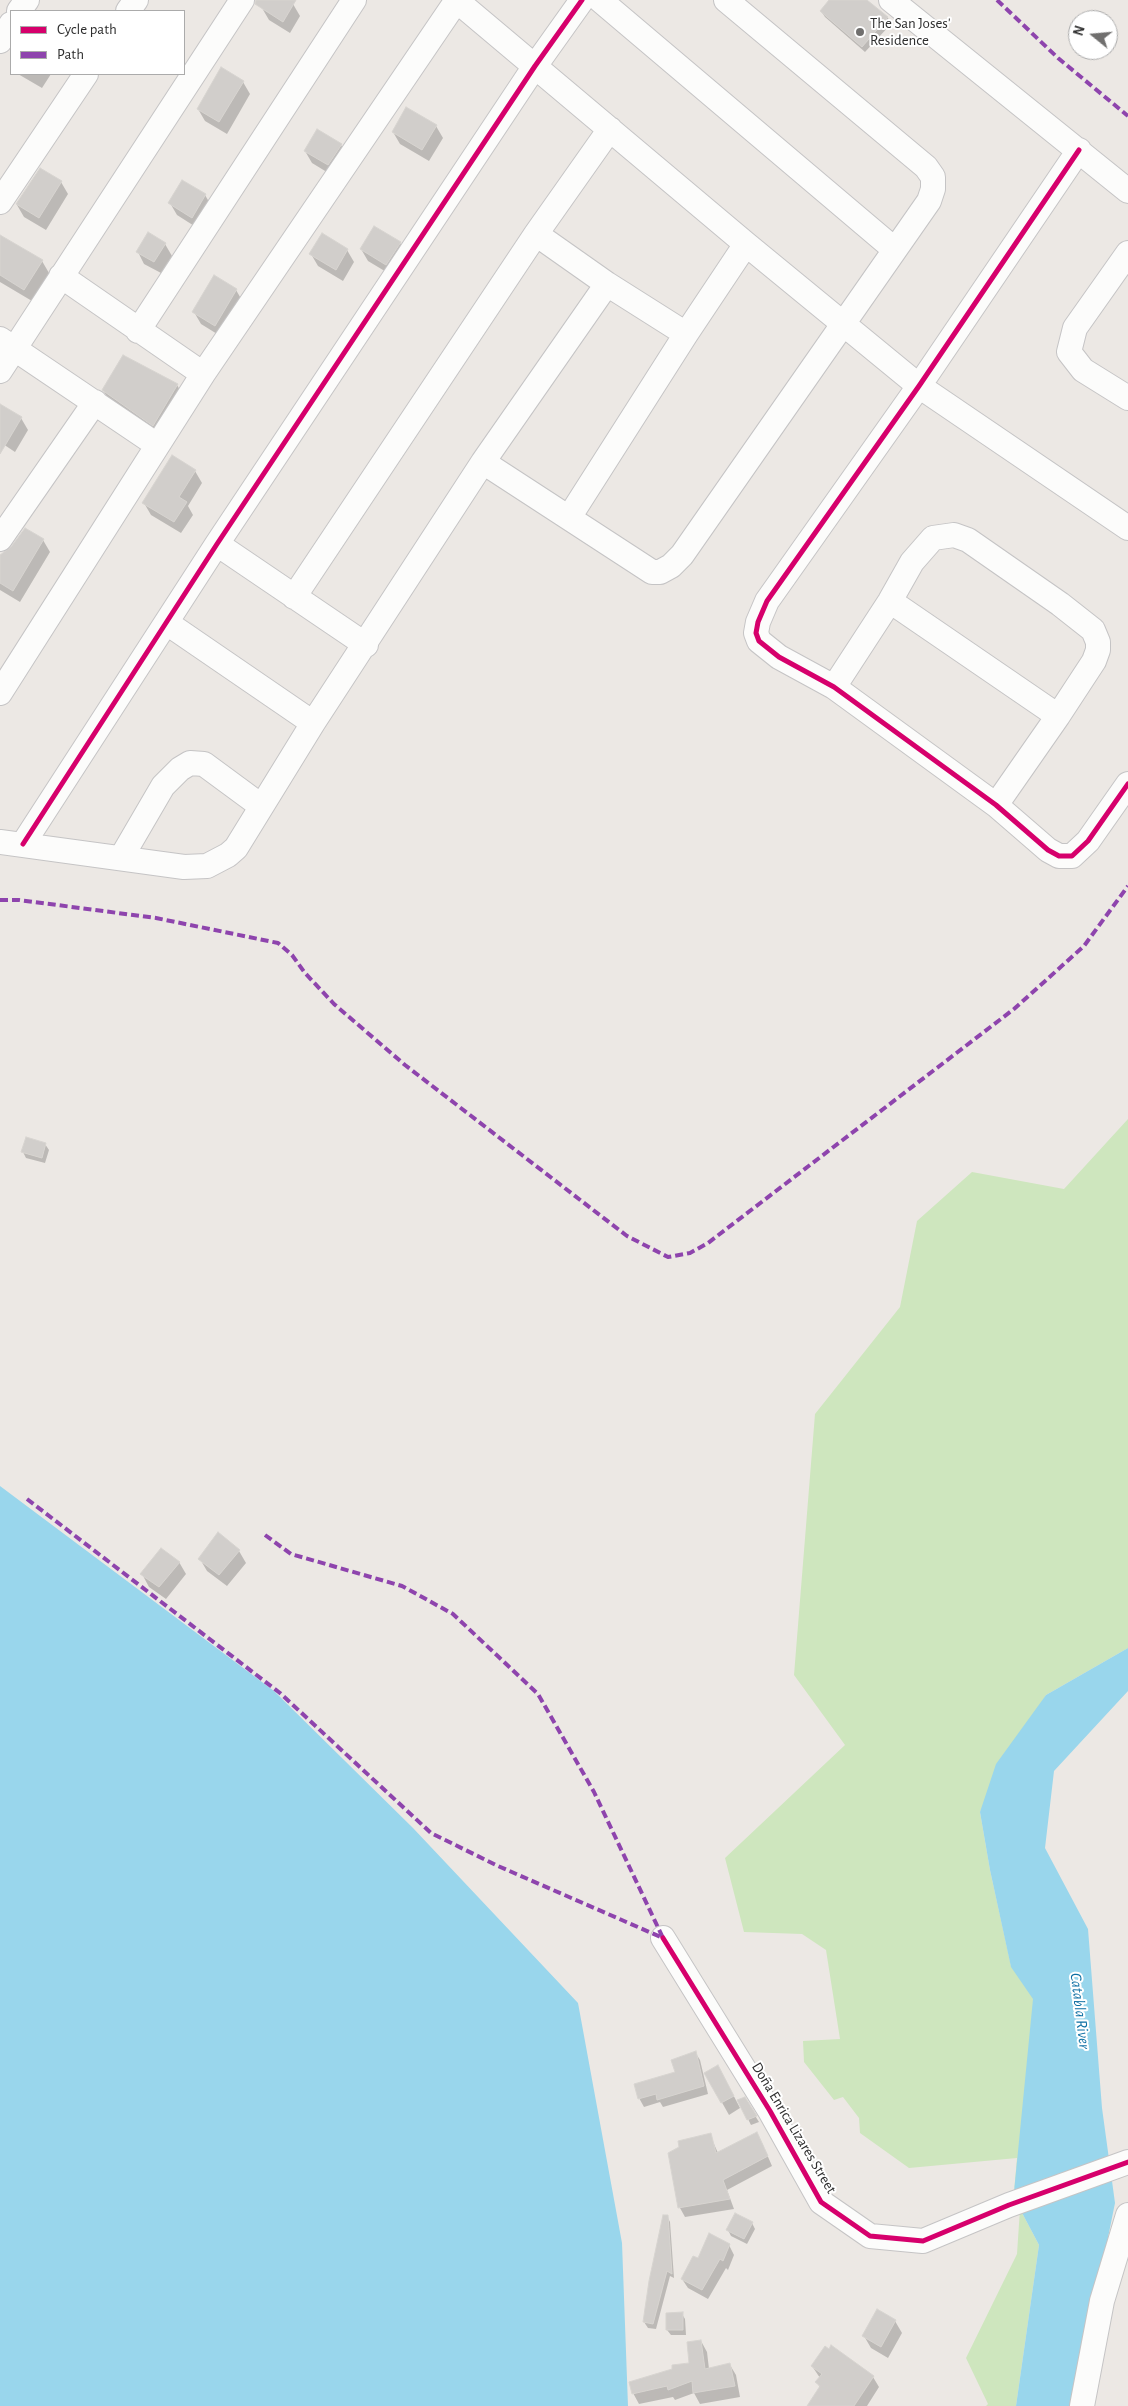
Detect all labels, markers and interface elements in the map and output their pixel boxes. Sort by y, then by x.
legend [10,10,185,75]
north arrow [1068,10,1118,60]
place label: The San Joses' Residence [870,14,950,49]
text: Cycle path [57,22,117,37]
text: N [1071,24,1088,38]
marker: The San Joses' Residence [854,26,866,38]
text: Path [57,47,84,62]
water label: Catabla River [1066,1972,1094,2050]
street label: Doña Enrica Lizares Street [748,2059,840,2197]

